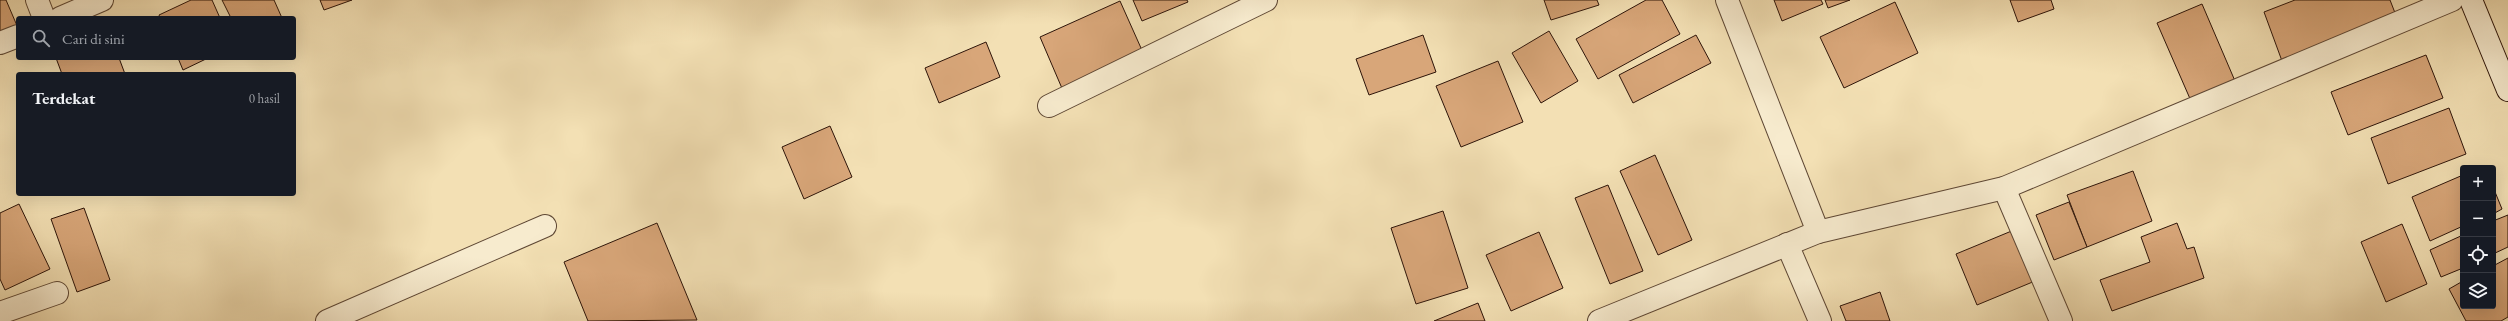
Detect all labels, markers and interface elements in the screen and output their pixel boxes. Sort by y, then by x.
search box [16,16,296,60]
icon: search [30,27,52,49]
text: Cari di sini [62,29,125,48]
text: Terdekat [32,87,95,109]
text: 0 hasil [249,90,280,107]
map controls [2460,165,2496,309]
button: + [2460,165,2496,201]
button: − [2460,201,2496,237]
button: locate [2460,237,2496,273]
button: layers [2460,273,2496,309]

